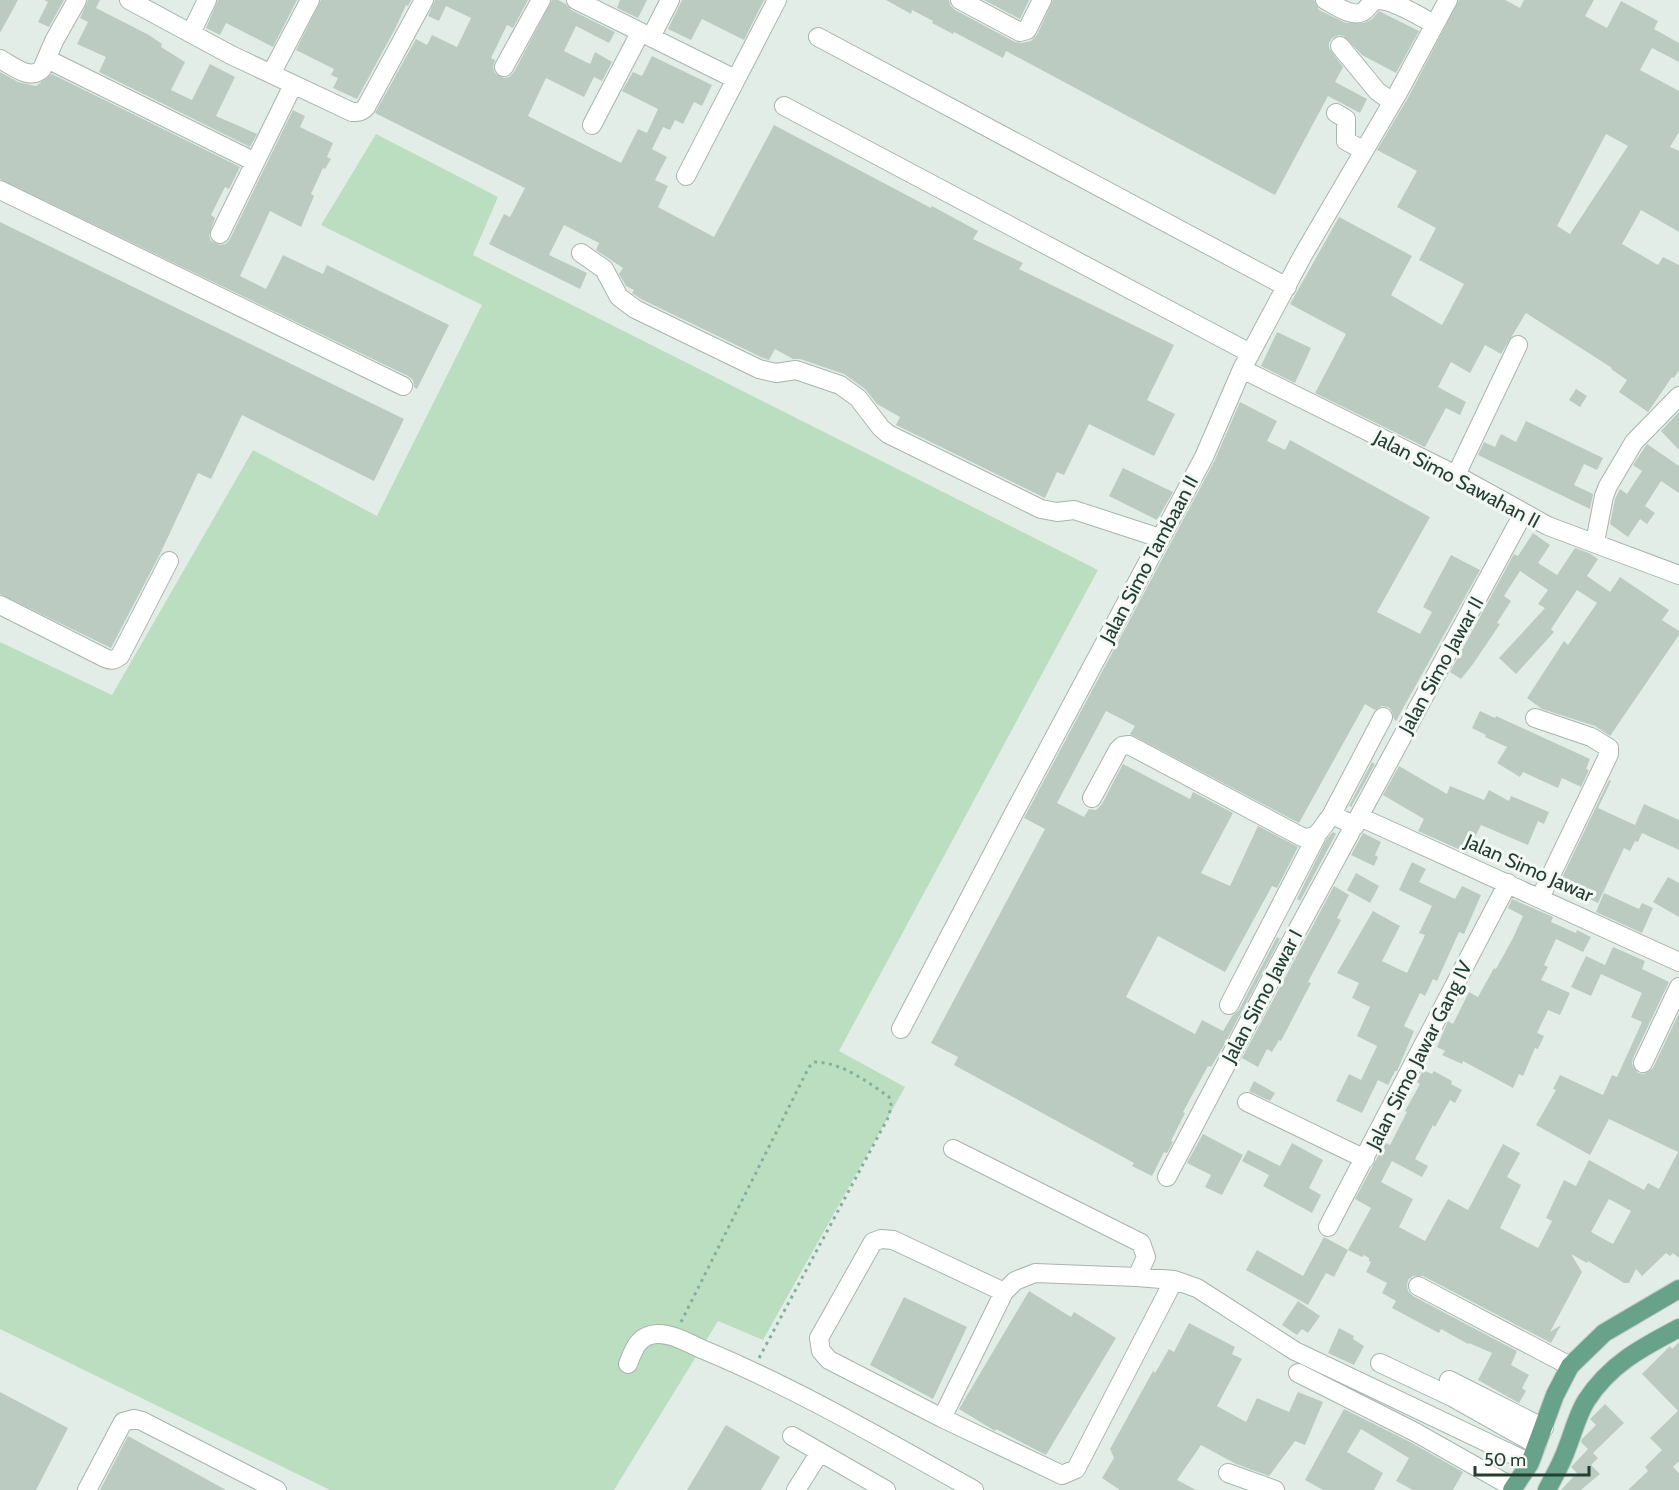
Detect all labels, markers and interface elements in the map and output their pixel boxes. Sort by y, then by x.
street label: Jalan Simo Sawahan II [1369,425,1544,533]
street label: Jalan Simo Tambaan II [1094,471,1203,648]
street label: Jalan Simo Jawar II [1393,592,1488,738]
street label: Jalan Simo Jawar [1460,829,1597,907]
street label: Jalan Simo Jawar I [1216,925,1307,1068]
street label: Jalan Simo Jawar Gang IV [1361,956,1477,1154]
scale bar [1475,1439,1589,1477]
text: 50 m [1484,1449,1526,1471]

